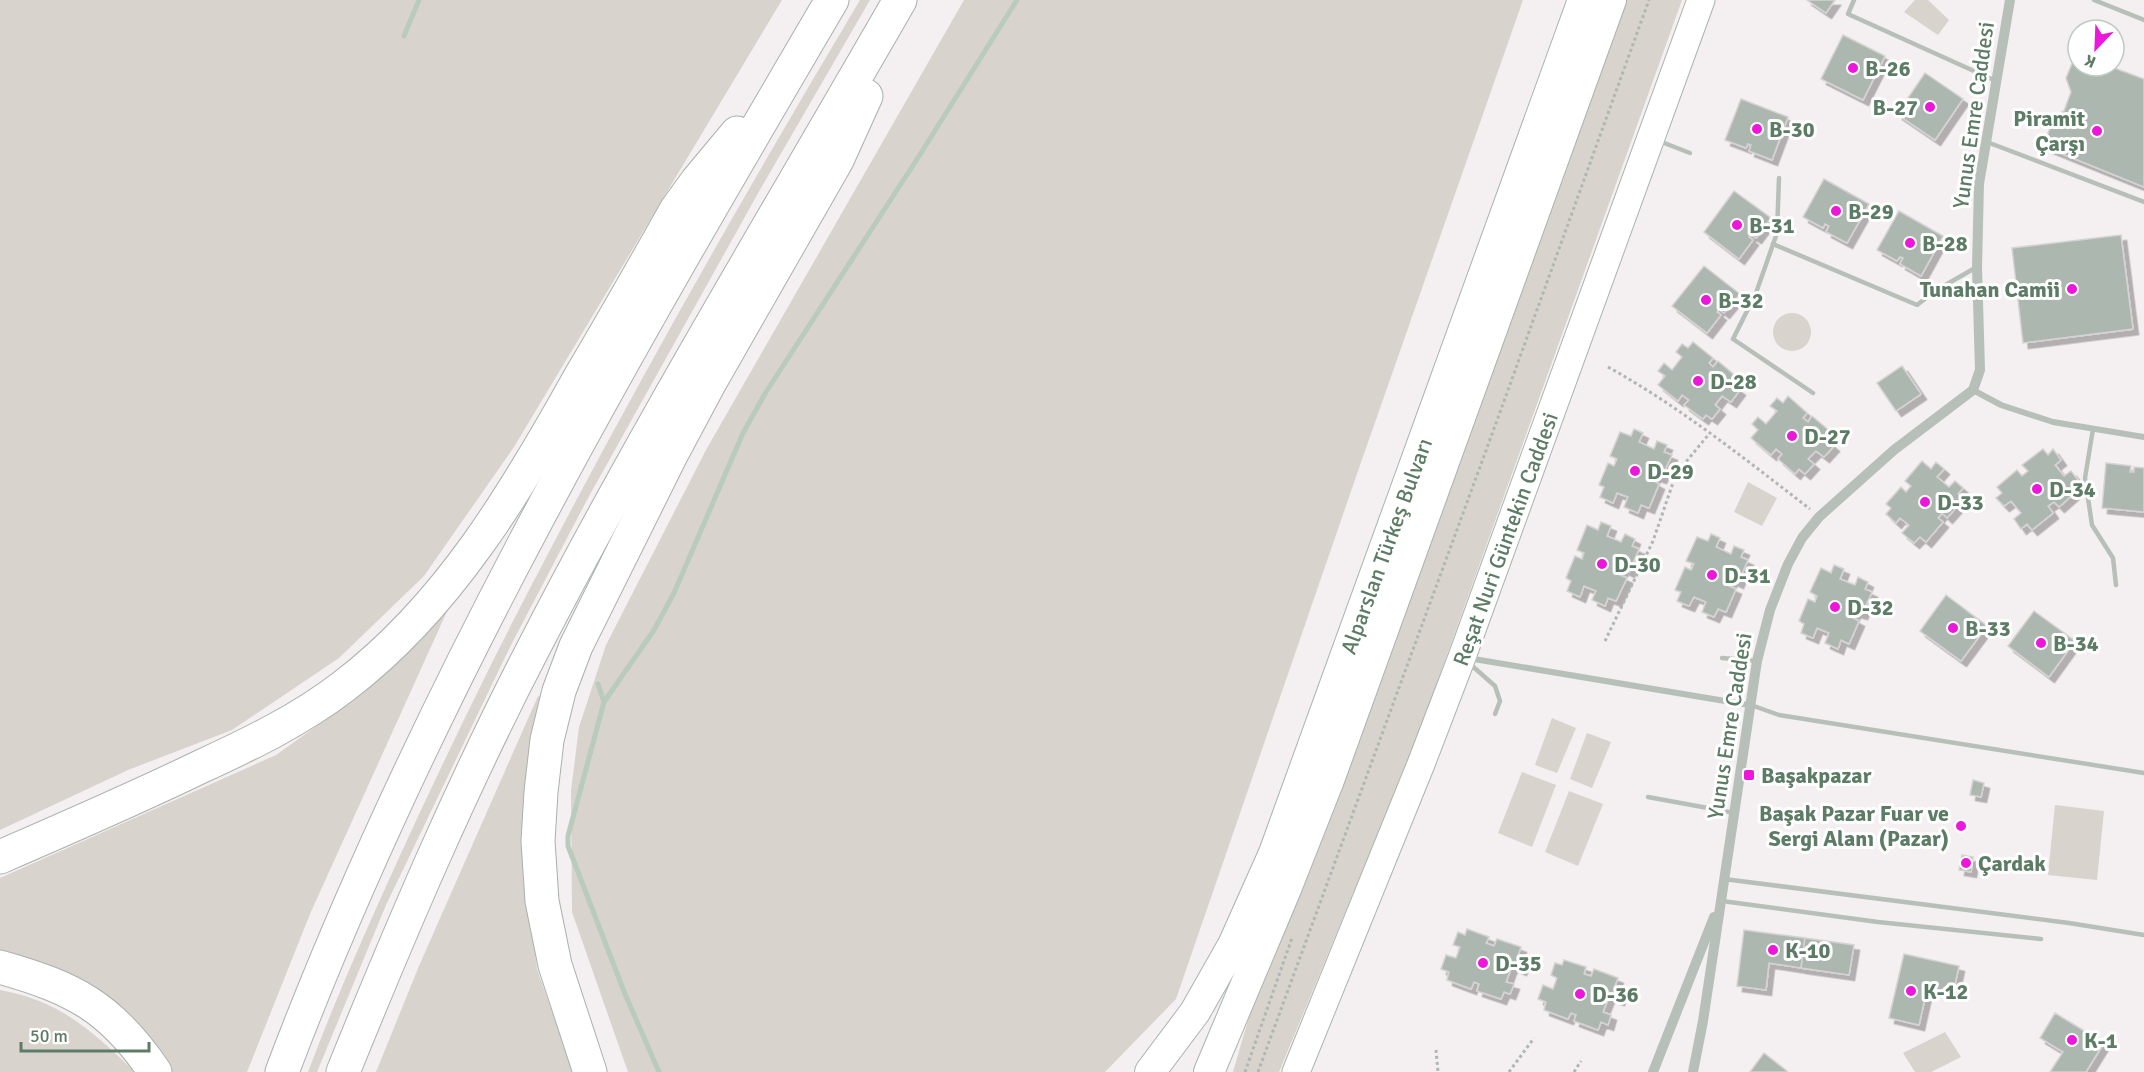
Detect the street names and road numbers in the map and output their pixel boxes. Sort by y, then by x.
street label: Yunus Emre Caddesi [1947,20,2000,210]
street label: Reşat Nuri Güntekin Caddesi [1447,409,1564,670]
street label: Alparslan Türkeş Bulvarı [1335,434,1438,658]
street label: Yunus Emre Caddesi [1701,631,1758,821]

